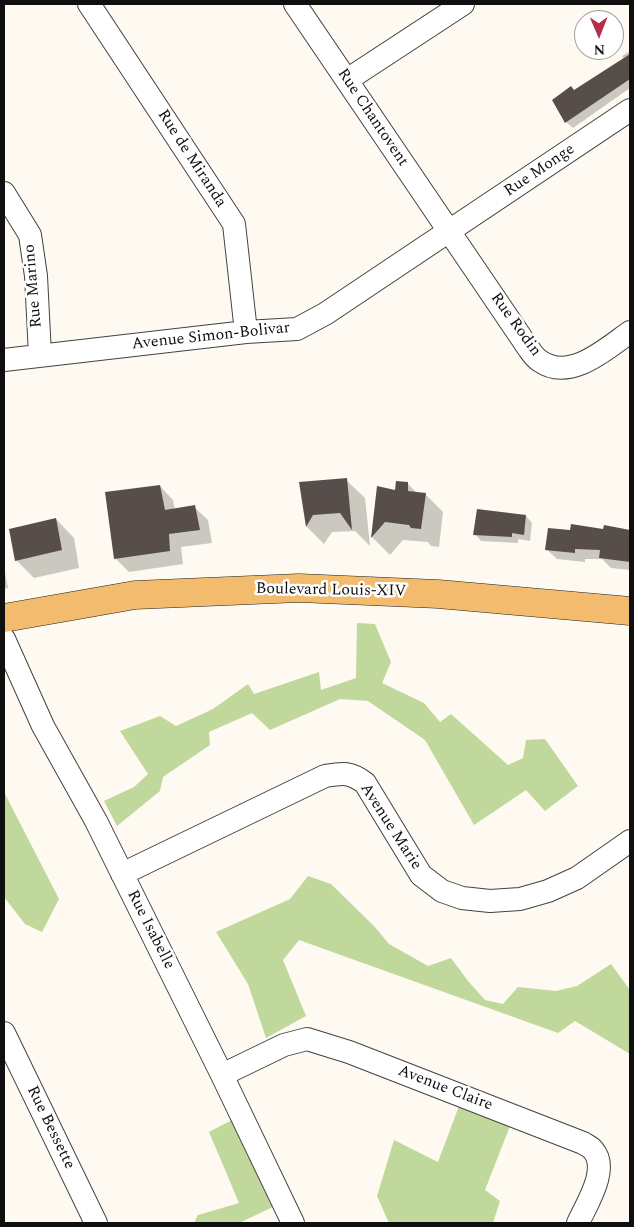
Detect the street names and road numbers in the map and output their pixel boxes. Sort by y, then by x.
street label: Rue Chantovent [332,65,412,171]
street label: Rue de Miranda [152,106,230,212]
street label: Rue Monge [501,140,579,202]
street label: Rue Marino [21,243,47,329]
street label: Rue Rodin [486,289,544,361]
street label: Avenue Simon-Bolivar [131,319,291,355]
street label: Boulevard Louis-XIV [256,580,406,602]
street label: Avenue Marie [355,780,425,874]
street label: Rue Isabelle [122,887,178,973]
street label: Avenue Claire [395,1062,495,1116]
street label: Rue Bessette [22,1083,78,1173]

